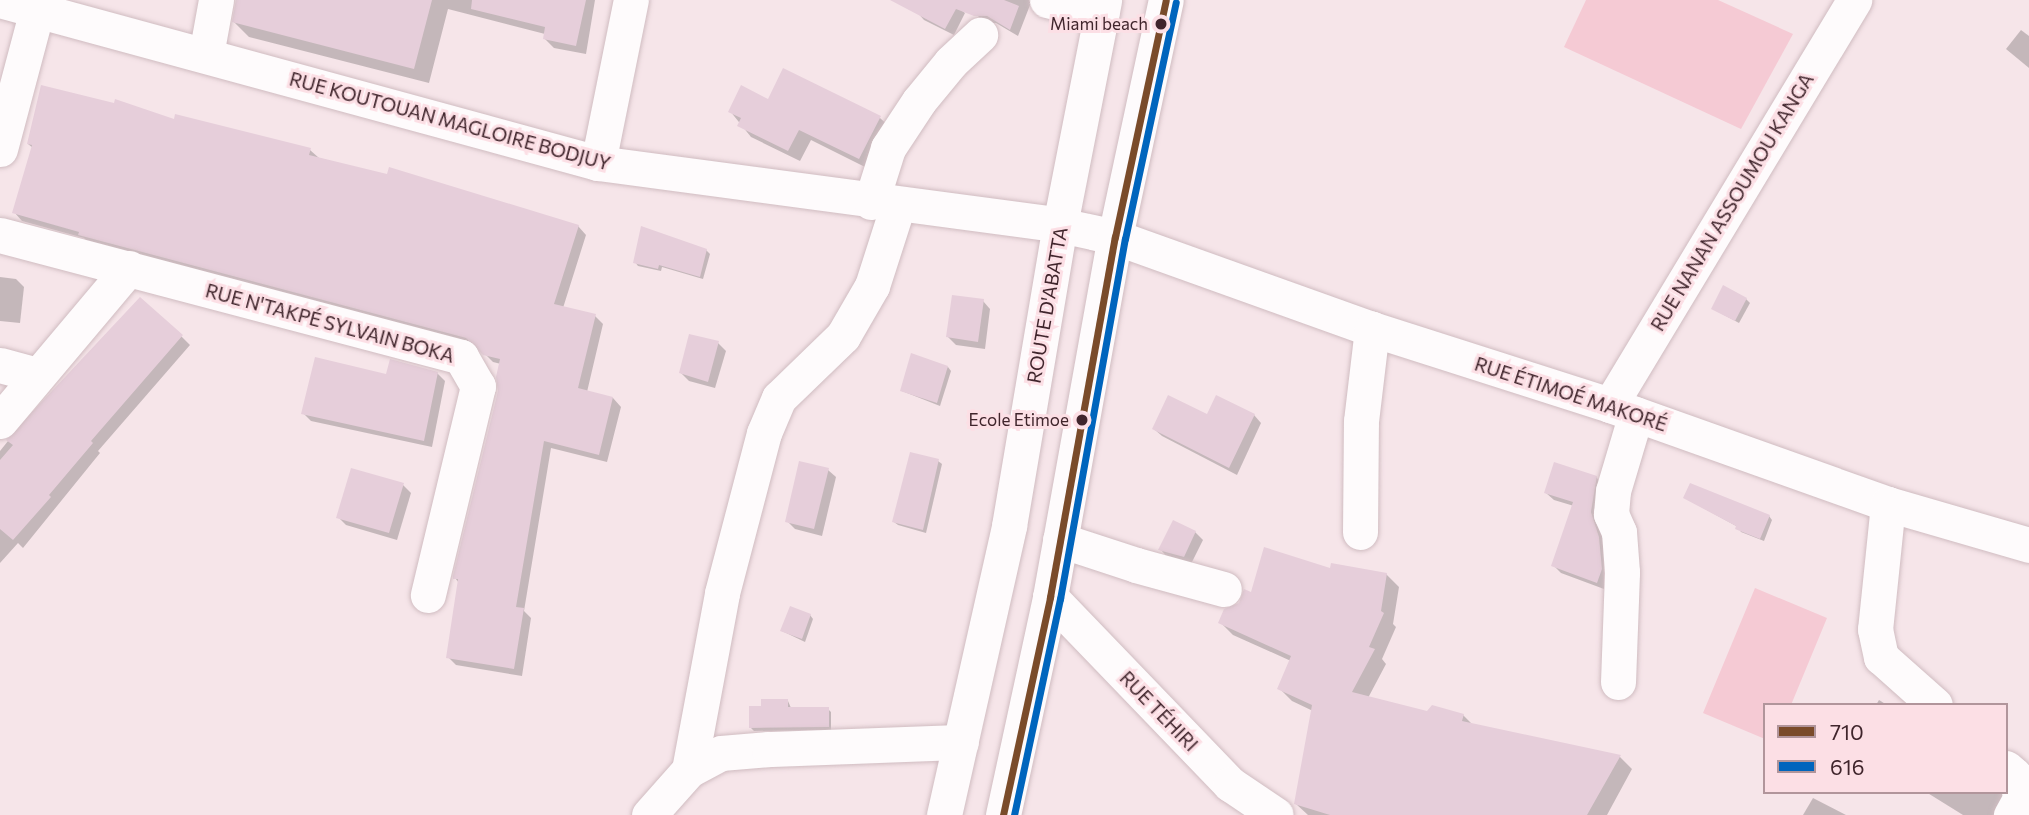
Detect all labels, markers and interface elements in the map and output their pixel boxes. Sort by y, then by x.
place label: Miami beach [1050,14,1148,34]
marker: Miami beach [1154,17,1168,31]
street label: RUE KOUTOUAN MAGLOIRE BODJUY [287,67,613,175]
street label: RUE NANAN ASSOUMOU KANGA [1646,69,1818,335]
street label: ROUTE D'ABATTA [1022,225,1072,385]
street label: RUE N'TAKPÉ SYLVAIN BOKA [203,279,457,367]
street label: RUE ÉTIMOÉ MAKORÉ [1472,352,1670,436]
place label: Ecole Etimoe [969,410,1069,430]
marker: Ecole Etimoe [1075,413,1089,427]
street label: RUE TÉHIRI [1115,666,1203,756]
legend [1763,703,2008,794]
text: 710 [1830,719,1864,744]
text: 616 [1830,754,1864,779]

